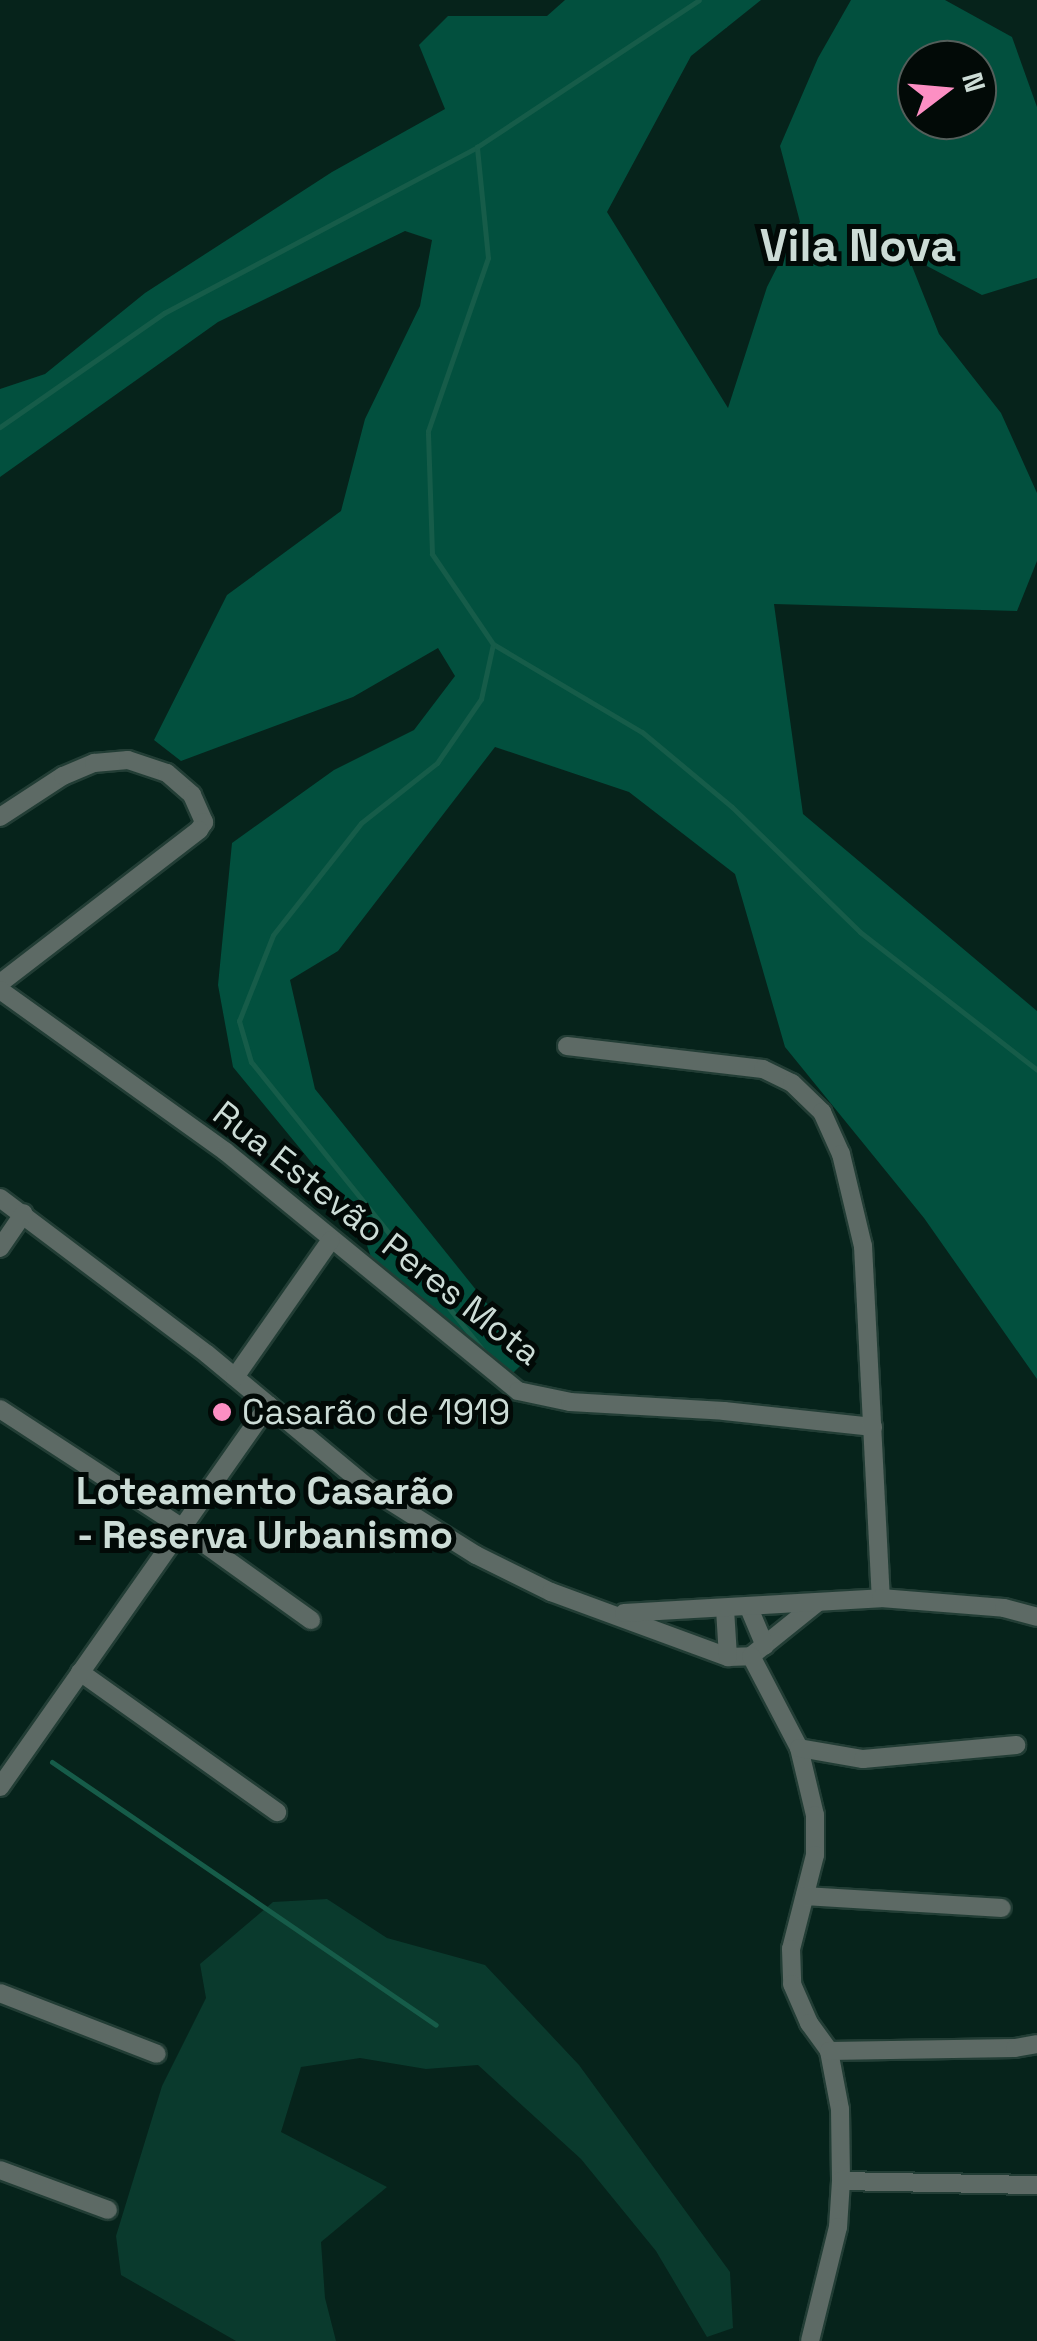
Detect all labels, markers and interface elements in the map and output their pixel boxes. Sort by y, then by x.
north arrow [897,40,997,140]
text: N [954,68,994,96]
district label: Vila Nova [760,219,956,273]
street label: Rua Estevão Peres Mota [205,1092,549,1374]
place label: Casarão de 1919 [242,1391,510,1433]
marker: Casarão de 1919 [211,1401,233,1423]
district label: Loteamento Casarão - Reserva Urbanismo [76,1469,454,1558]

